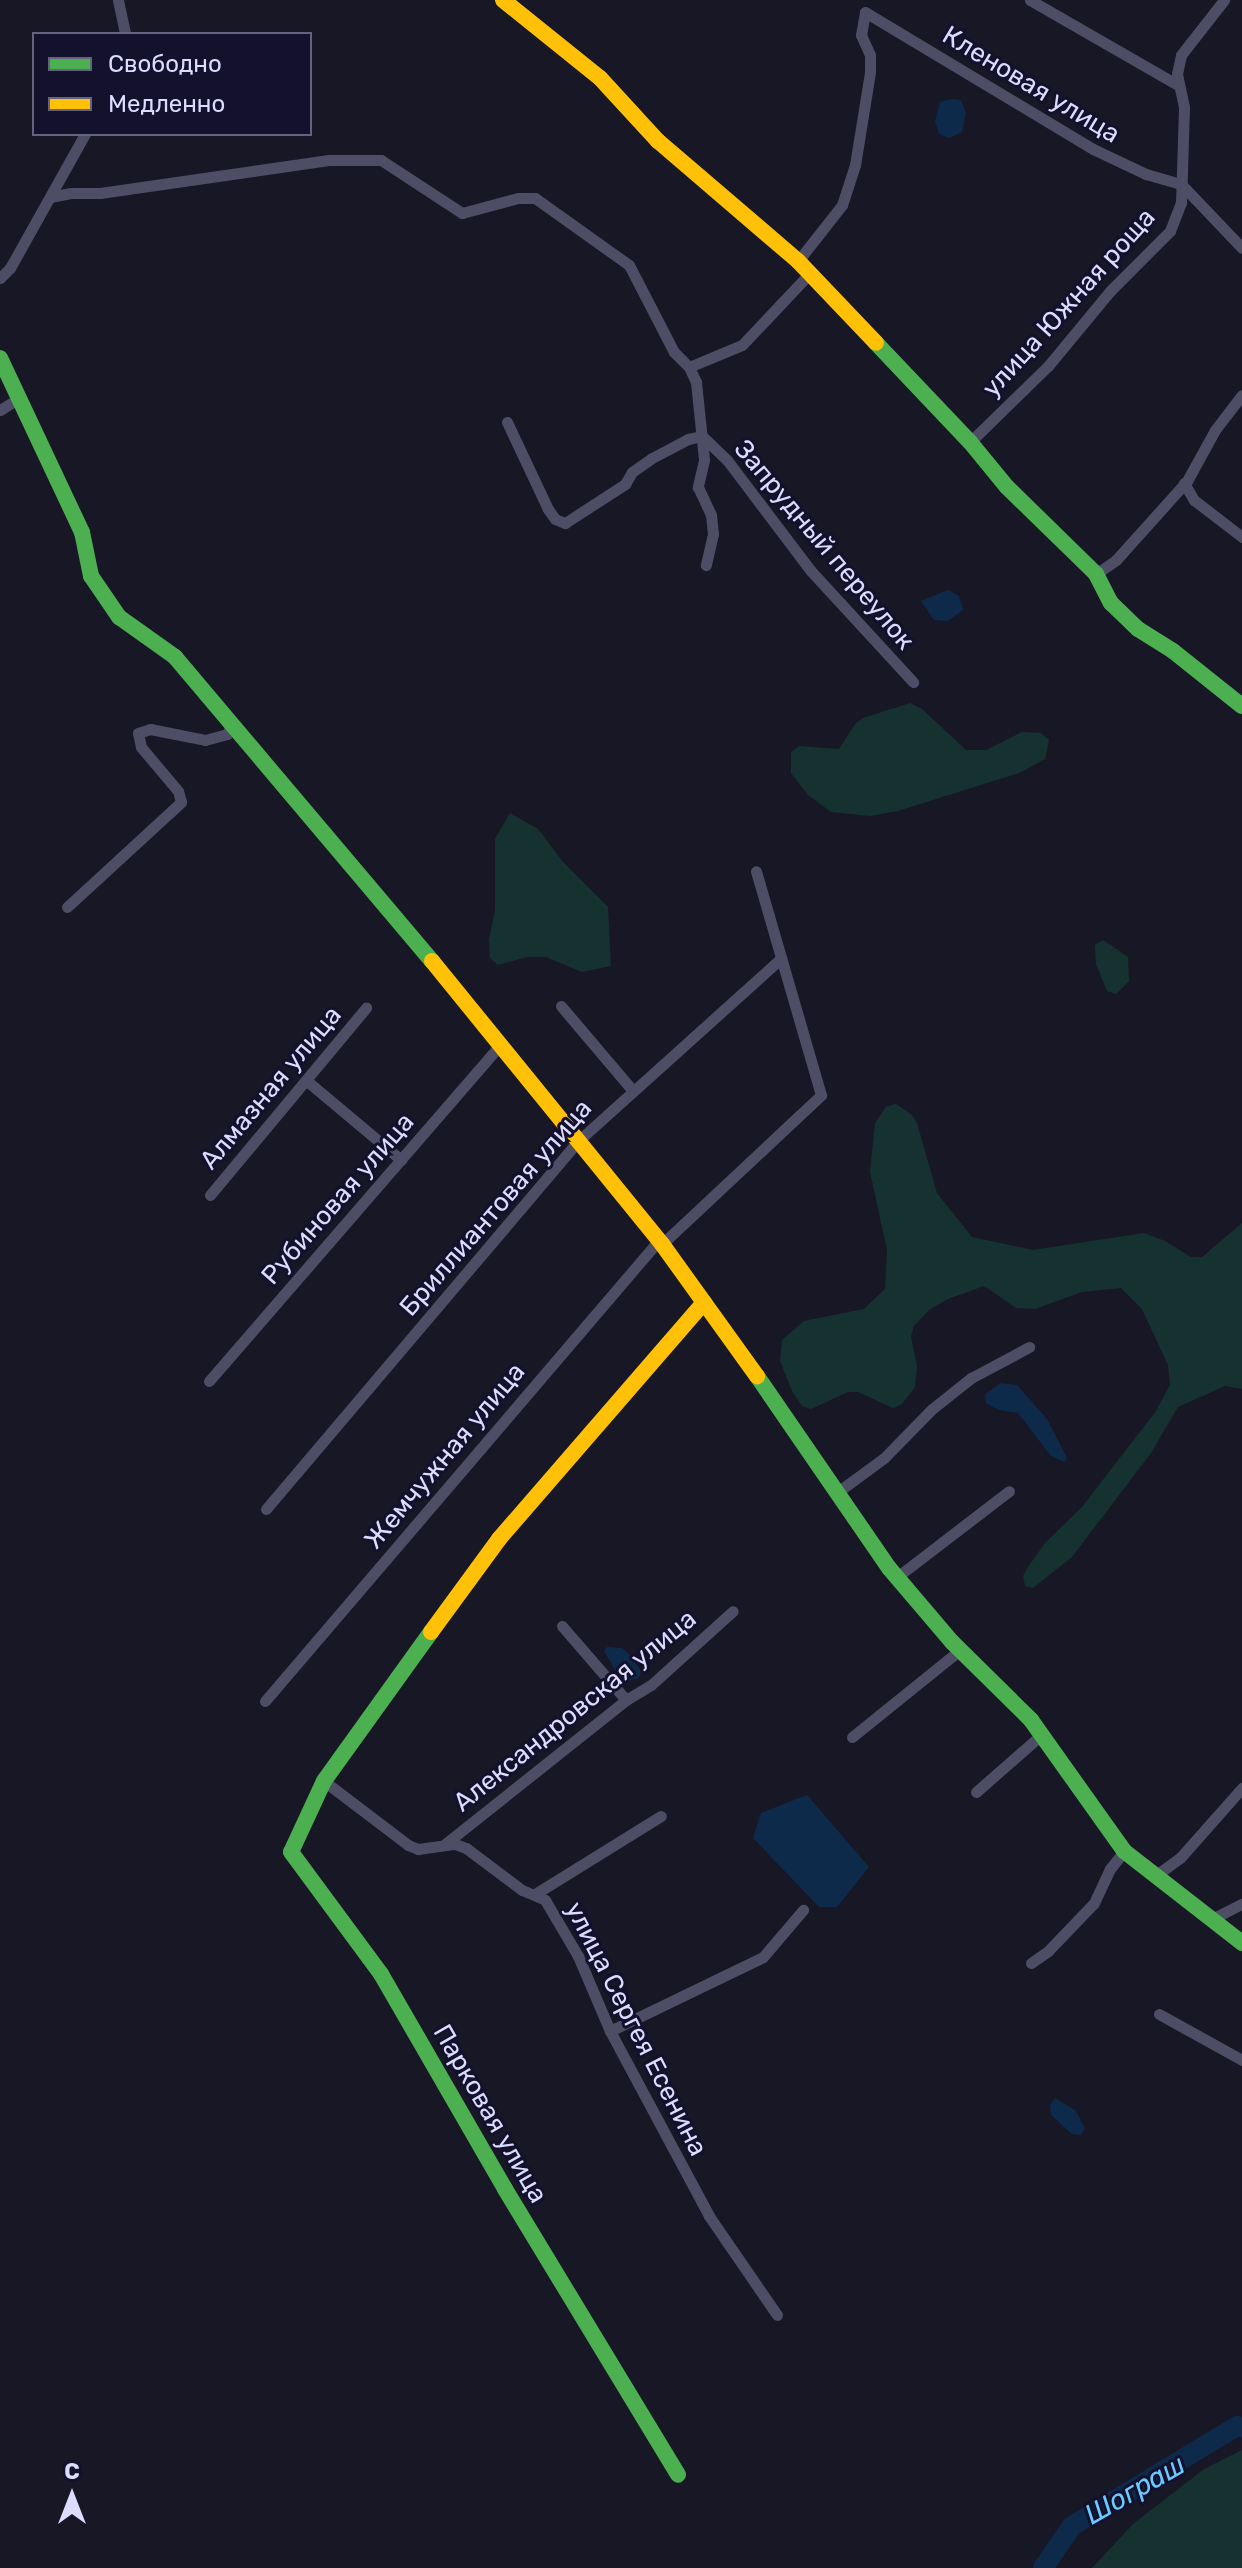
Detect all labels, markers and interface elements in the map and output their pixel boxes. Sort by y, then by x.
street label: Кленовая улица [937,20,1125,150]
legend [32,32,312,136]
text: Свободно [108,50,222,78]
text: Медленно [108,90,225,118]
street label: улица Южная роща [976,202,1162,404]
street label: Запрудный переулок [727,434,921,656]
street label: Алмазная улица [194,1000,348,1176]
street label: Бриллиантовая улица [393,1093,599,1323]
street label: Рубиновая улица [255,1107,421,1291]
street label: Жемчужная улица [358,1357,532,1555]
street label: Александровская улица [447,1603,703,1819]
street label: улица Сергея Есенина [558,1897,714,2161]
street label: Парковая улица [426,2019,554,2209]
water label: Шограш [1079,2448,1191,2532]
north arrow [32,2456,112,2536]
text: С [64,2458,80,2485]

